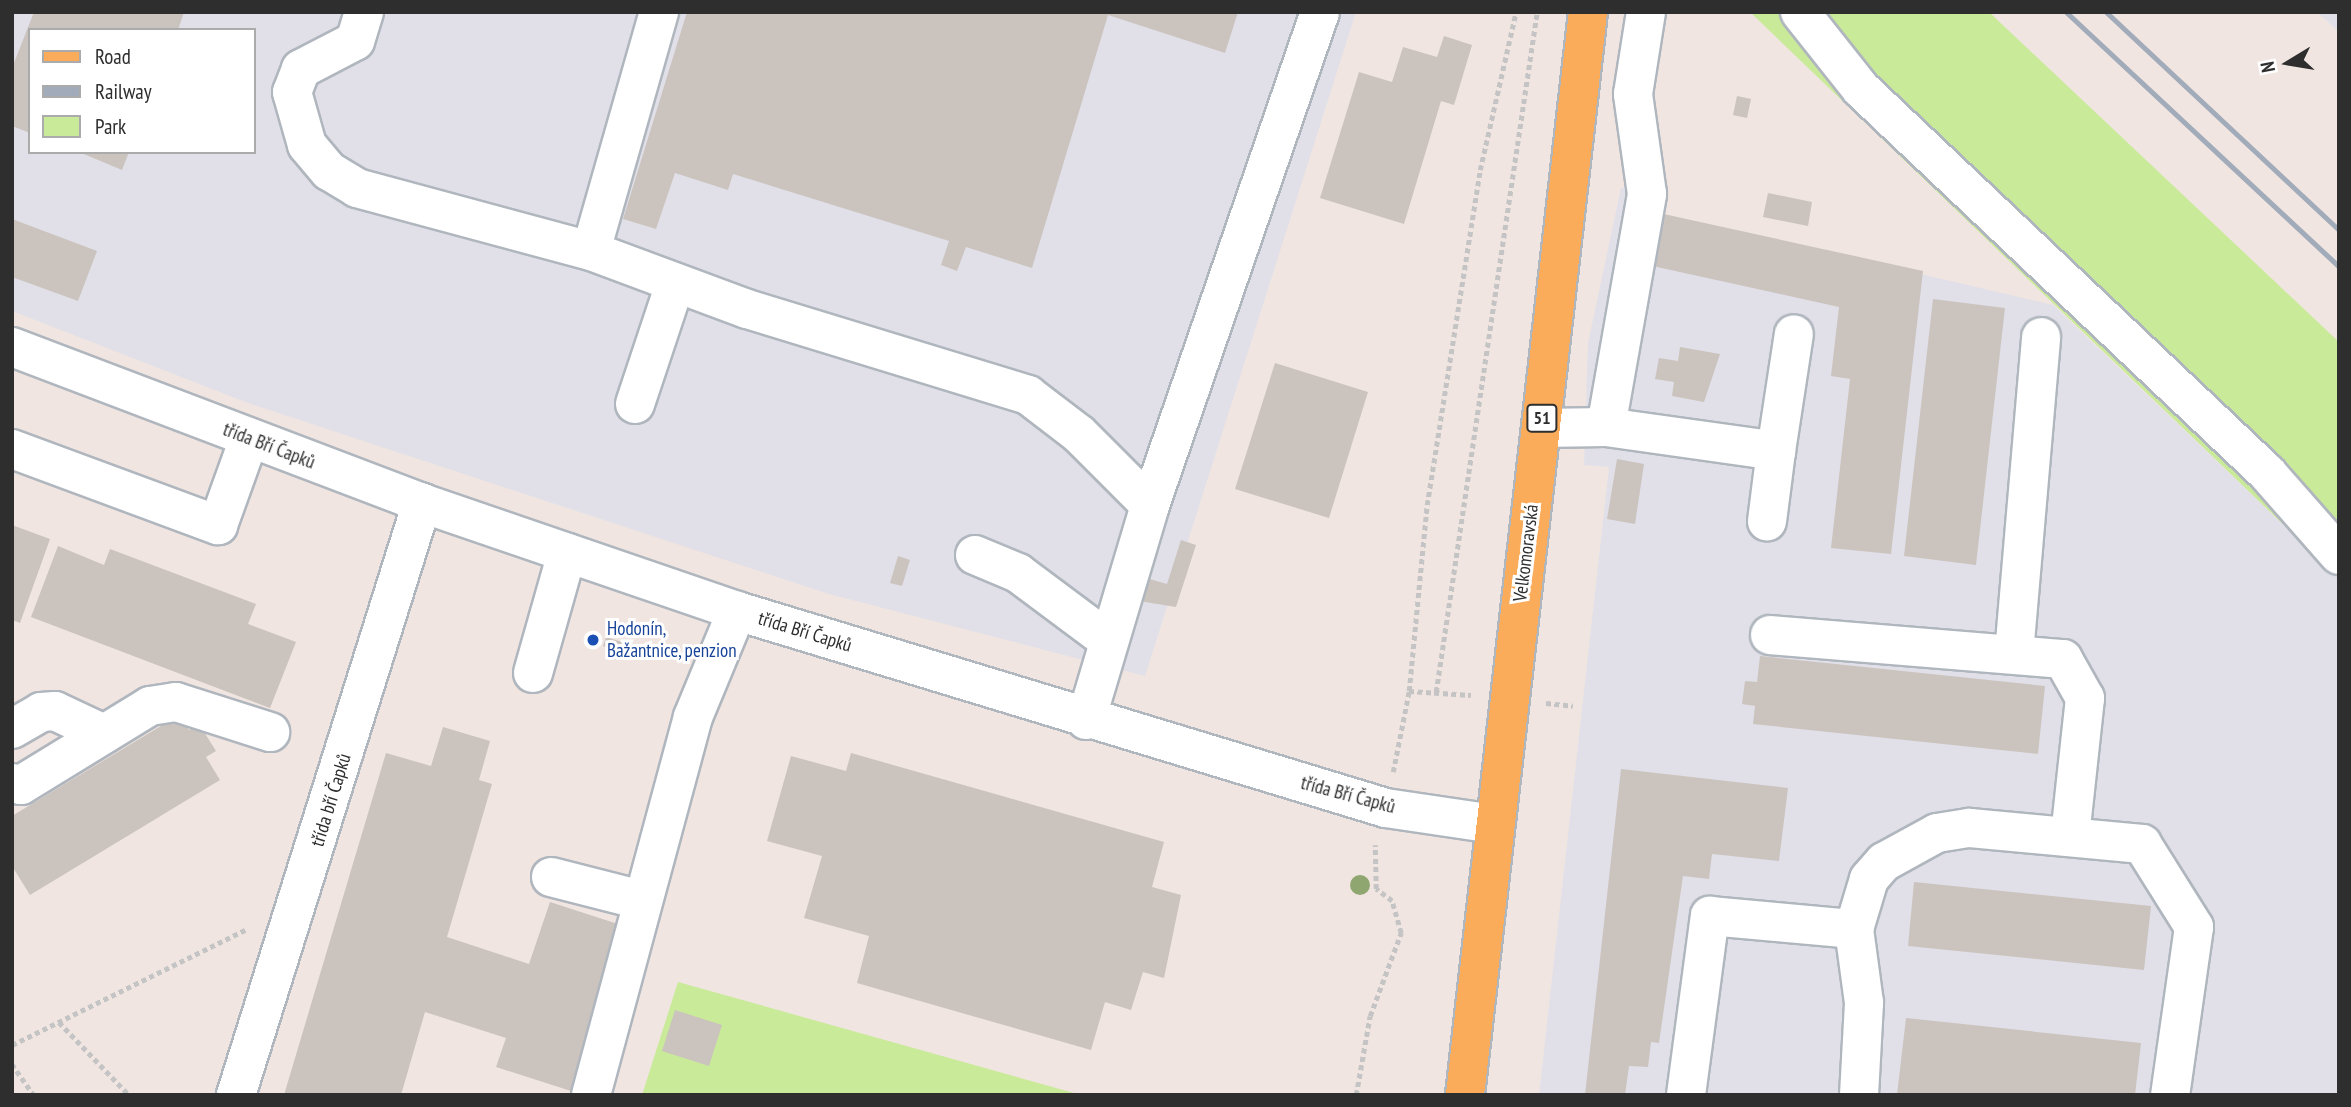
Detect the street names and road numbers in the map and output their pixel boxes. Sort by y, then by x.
road number: 51 [1526,404,1558,432]
street label: třída Bří Čapků [220,418,318,474]
street label: Velkomoravská [1509,503,1543,603]
street label: třída Bří Čapků [755,607,855,657]
street label: třída bří Čapků [306,751,356,849]
street label: třída Bří Čapků [1298,771,1398,819]

